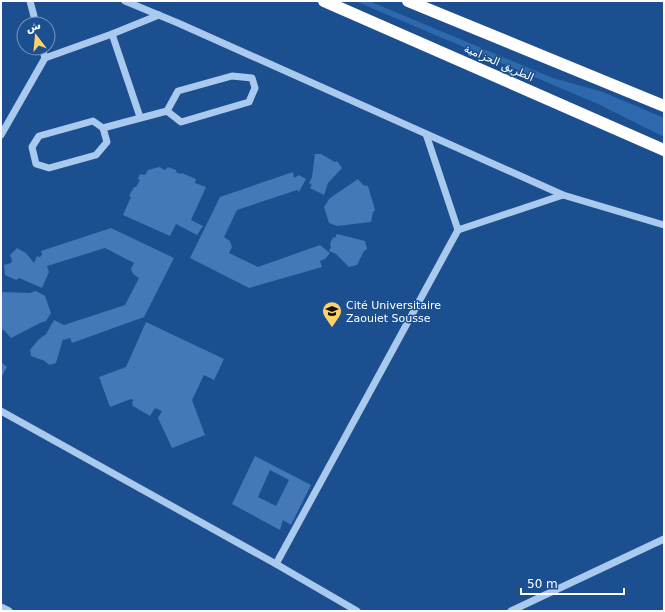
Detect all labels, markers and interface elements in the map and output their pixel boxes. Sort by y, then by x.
north arrow [16,16,56,56]
text: ش [24,19,42,35]
street label: الطريق الحزامية [462,42,536,85]
place label: Cité Universitaire Zaouiet Sousse [346,299,441,325]
school or university icon: Cité Universitaire Zaouiet Sousse [321,300,343,328]
scale bar [521,570,624,596]
text: 50 m [527,577,558,591]

